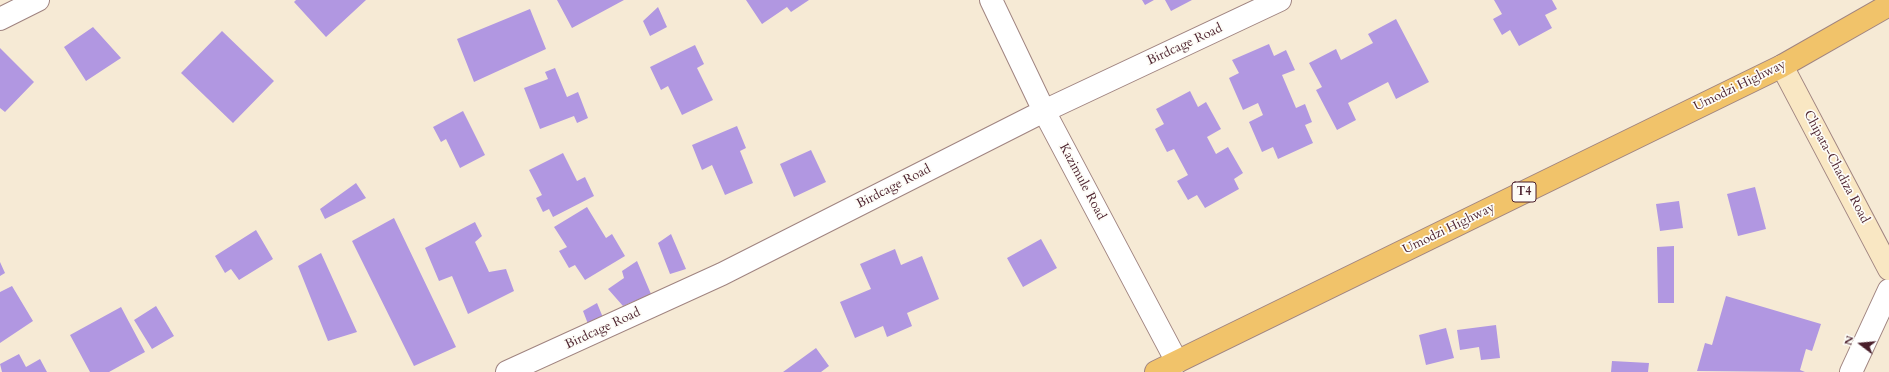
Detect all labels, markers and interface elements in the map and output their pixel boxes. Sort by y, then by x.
street label: Birdcage Road [1145,21,1225,69]
street label: Umodzi Highway [1691,57,1789,115]
street label: Chipata-Chadiza Road [1800,108,1872,226]
street label: Kazimule Road [1055,141,1109,223]
street label: Birdcage Road [854,162,934,212]
road number: T4 [1512,182,1536,202]
street label: Umodzi Highway [1400,200,1498,258]
street label: Birdcage Road [563,305,643,353]
north arrow [1841,324,1881,364]
text: N [1840,334,1858,347]

